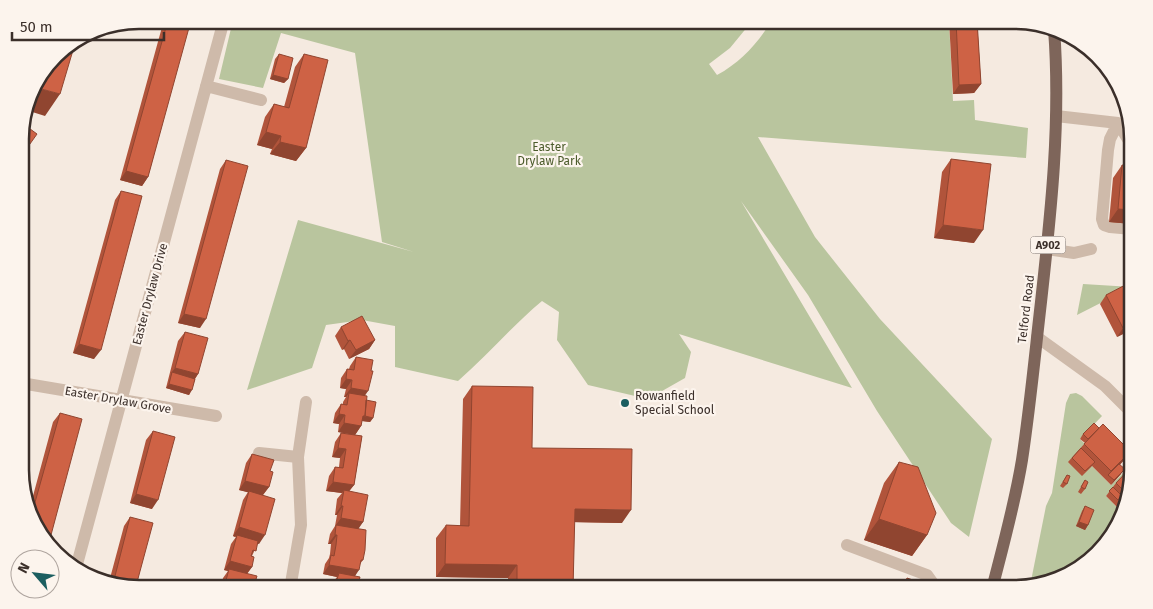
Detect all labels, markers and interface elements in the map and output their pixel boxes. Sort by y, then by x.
scale bar [12,10,165,42]
text: 50 m [20,18,53,36]
park label: Easter Drylaw Park [517,140,582,168]
road number: A902 [1030,236,1066,254]
street label: Easter Drylaw Drive [130,242,170,346]
street label: Telford Road [1015,274,1037,344]
street label: Easter Drylaw Grove [64,384,172,416]
place label: Rowanfield Special School [635,389,715,417]
marker: Rowanfield Special School [619,397,631,409]
north arrow [10,549,60,599]
text: N [14,560,34,576]

